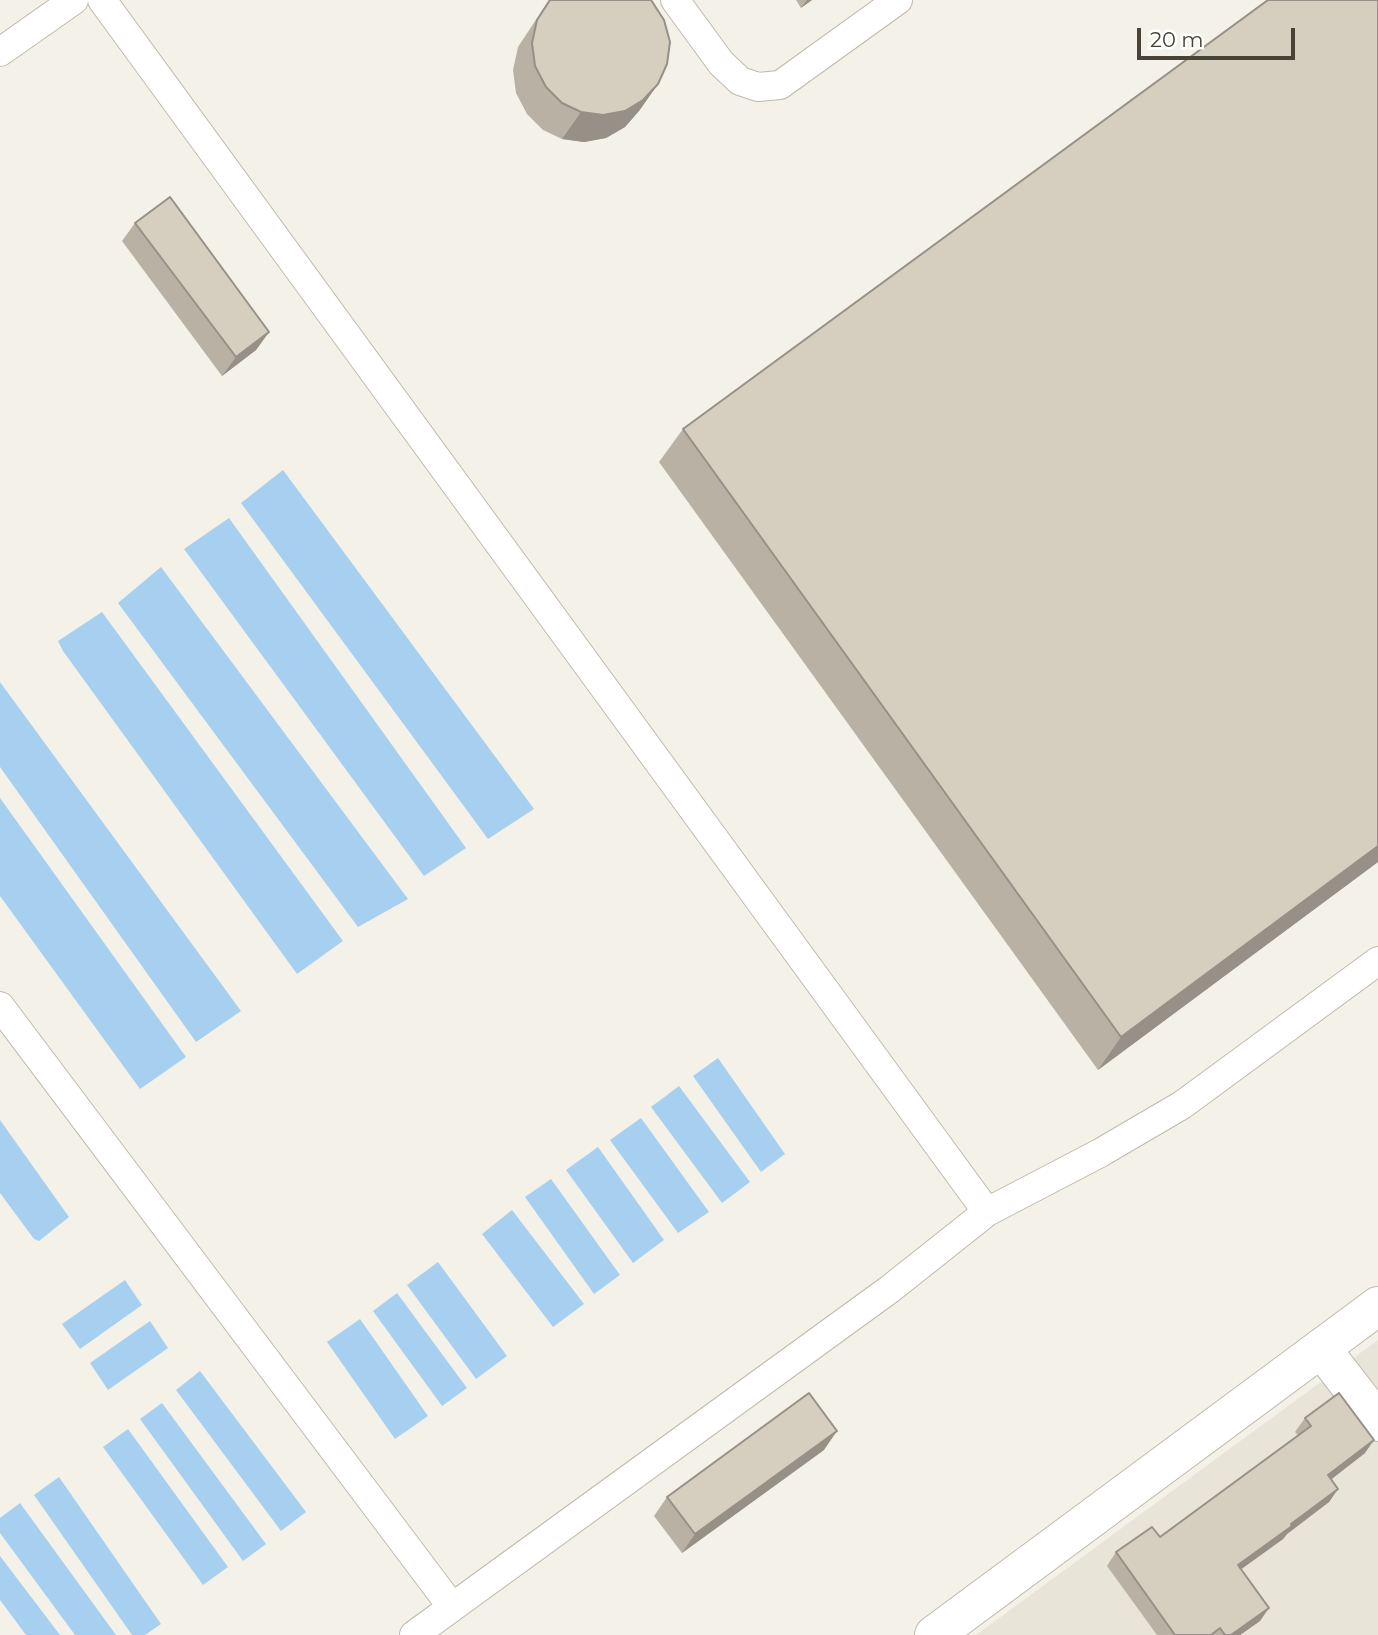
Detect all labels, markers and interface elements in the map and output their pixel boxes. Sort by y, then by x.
scale bar [1140,14,1298,58]
text: 20 m [1150,27,1204,52]

